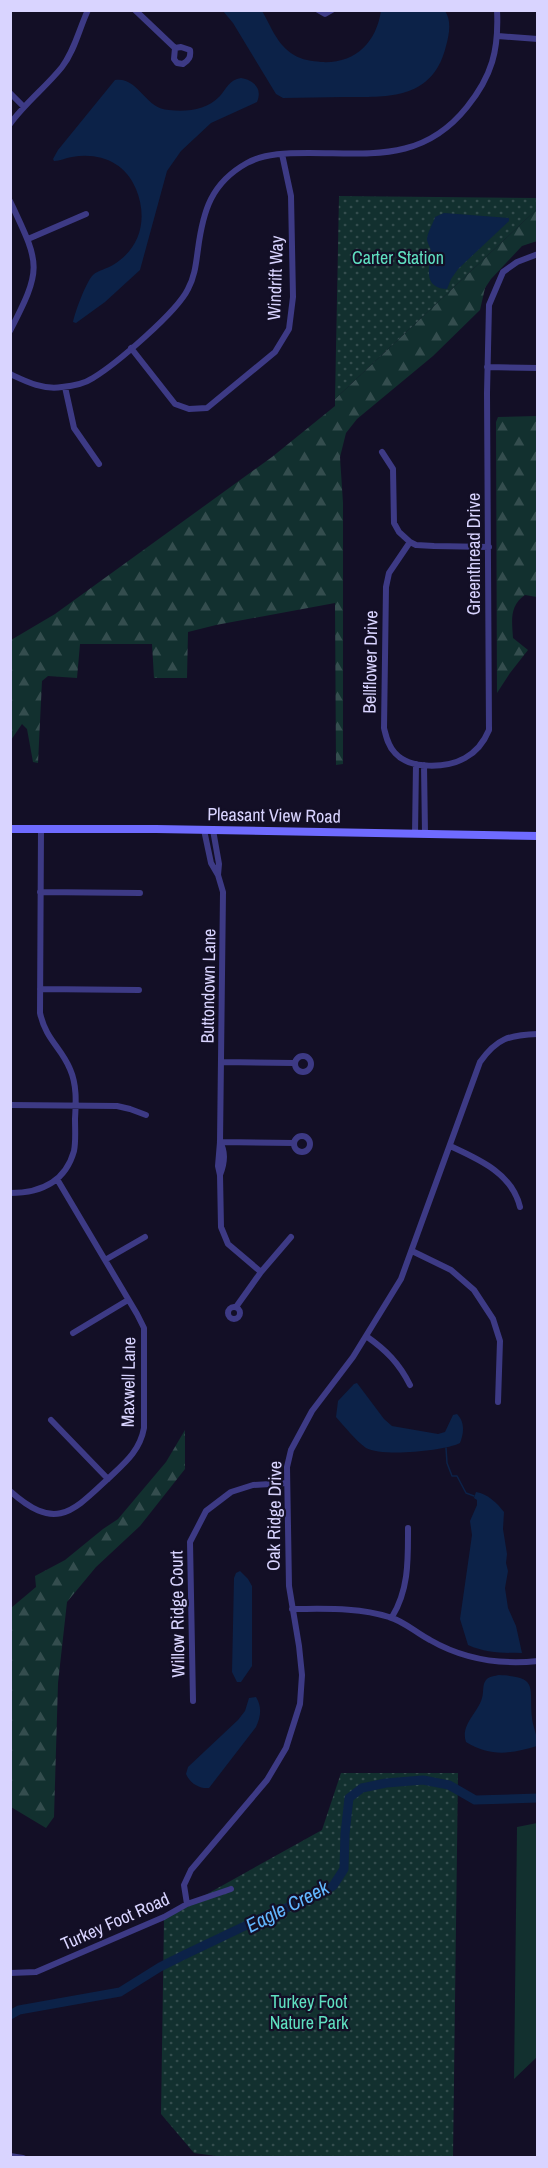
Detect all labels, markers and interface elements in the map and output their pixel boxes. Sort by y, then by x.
street label: Windrift Way [261,235,289,321]
park label: Carter Station [352,245,444,270]
street label: Greenthread Drive [461,493,486,615]
street label: Bellflower Drive [357,610,383,714]
street label: Pleasant View Road [207,801,341,829]
street label: Buttondown Lane [194,928,222,1044]
street label: Maxwell Lane [115,1337,141,1427]
street label: Oak Ridge Drive [261,1461,287,1571]
street label: Willow Ridge Court [163,1550,191,1678]
water label: Eagle Creek [241,1873,334,1939]
street label: Turkey Foot Road [57,1886,173,1956]
park label: Turkey Foot Nature Park [270,1989,349,2035]

